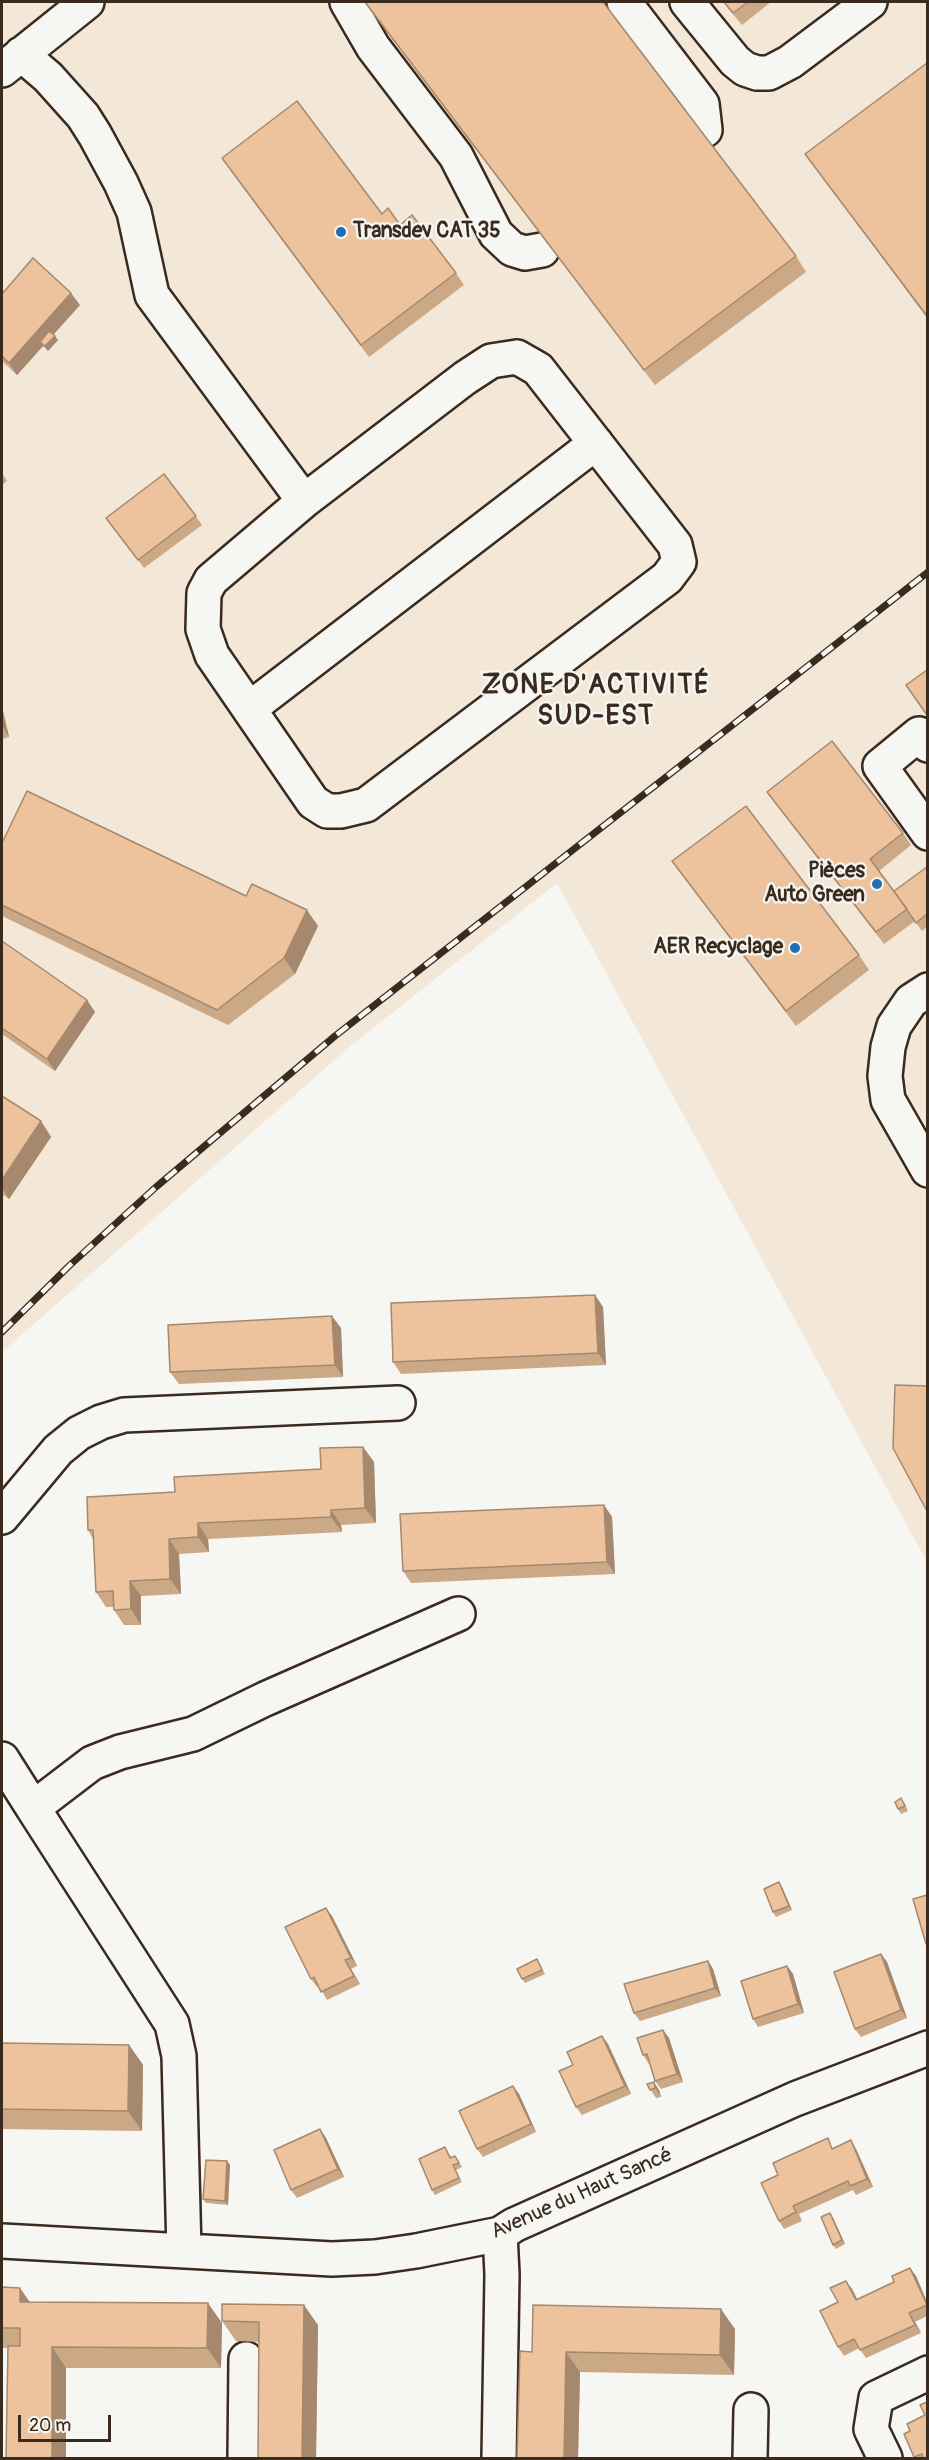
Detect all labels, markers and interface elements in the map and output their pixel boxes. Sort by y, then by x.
place label: Transdev CAT 35 [353,219,501,245]
marker: Transdev CAT 35 [334,225,348,239]
district label: ZONE D'ACTIVITÉ SUD-EST [481,670,711,733]
place label: Pièces Auto Green [764,859,865,909]
marker: Pièces Auto Green [870,877,884,891]
place label: AER Recyclage [653,935,783,961]
marker: AER Recyclage [788,941,802,955]
street label: Avenue du Haut Sancé [487,2143,677,2245]
scale bar [21,2403,114,2441]
text: 20 m [29,2414,71,2437]

